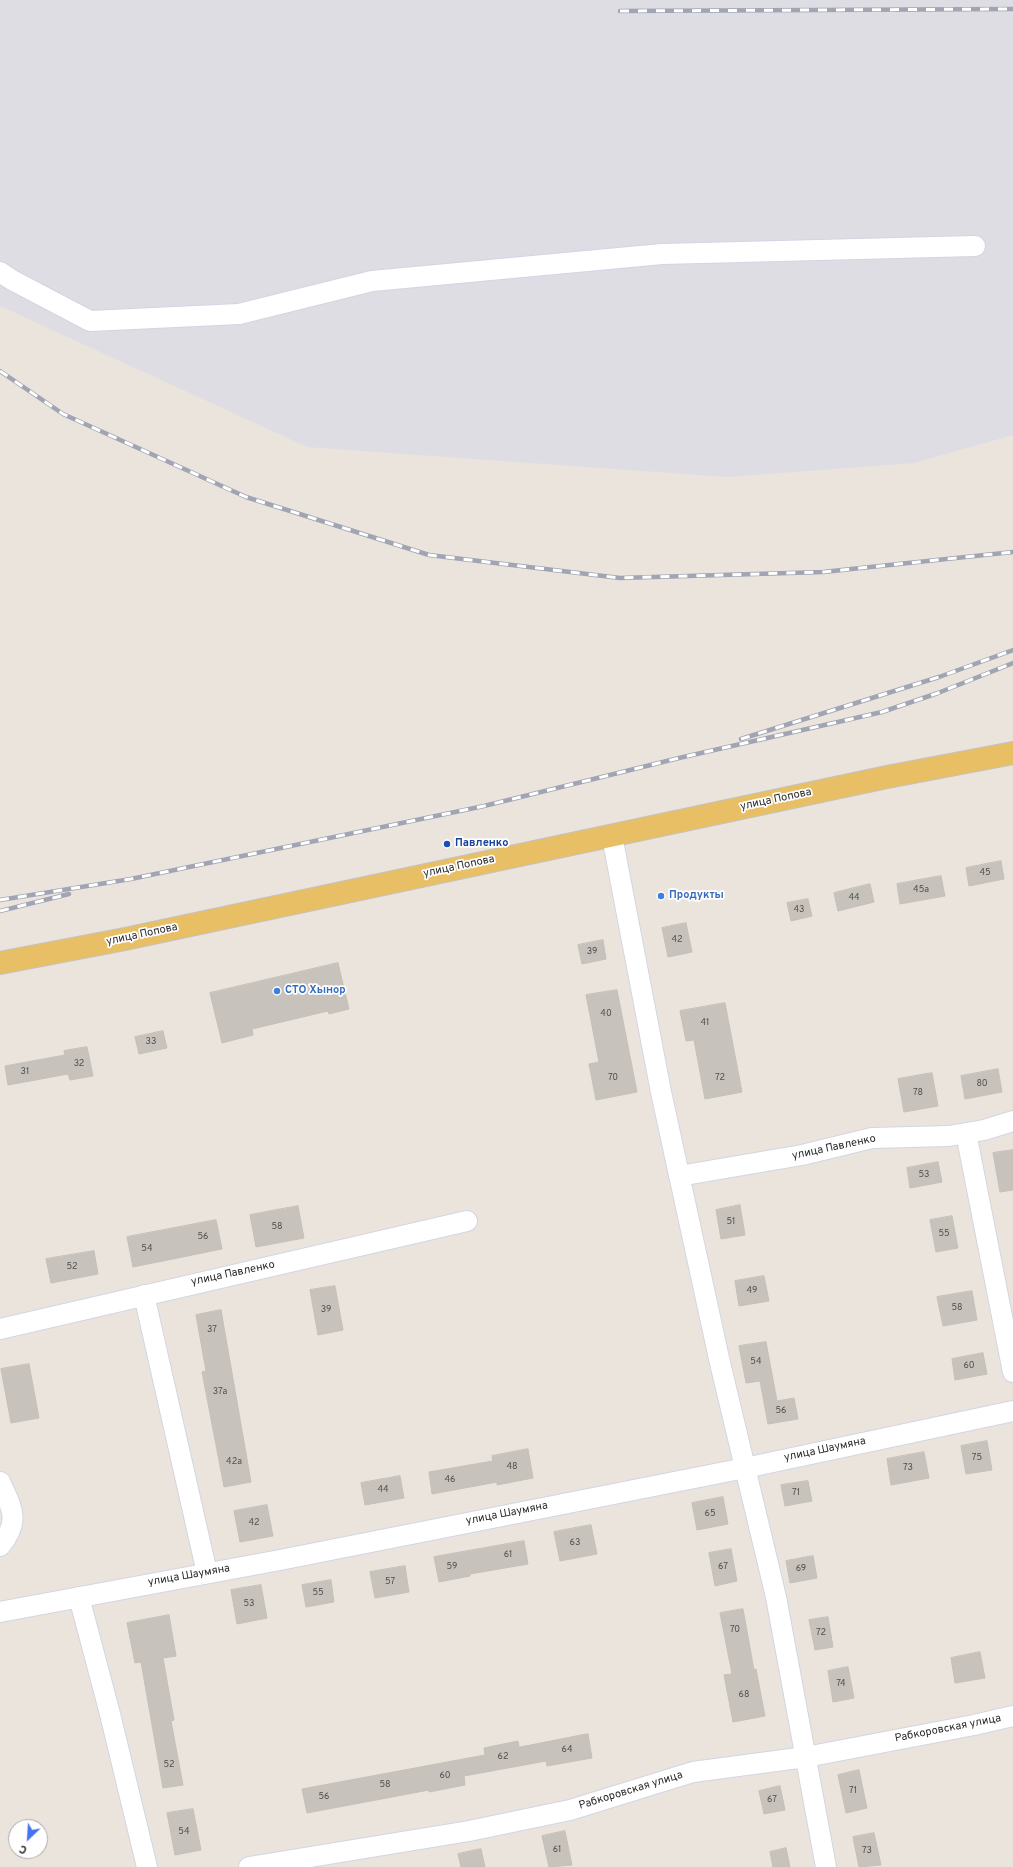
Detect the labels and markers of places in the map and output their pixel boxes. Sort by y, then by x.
place label: Павленко [455,837,508,851]
marker: Павленко [442,839,452,849]
place label: Продукты [669,889,724,903]
marker: Продукты [656,891,666,901]
place label: СТО Хынор [285,984,346,998]
marker: СТО Хынор [272,986,282,996]

